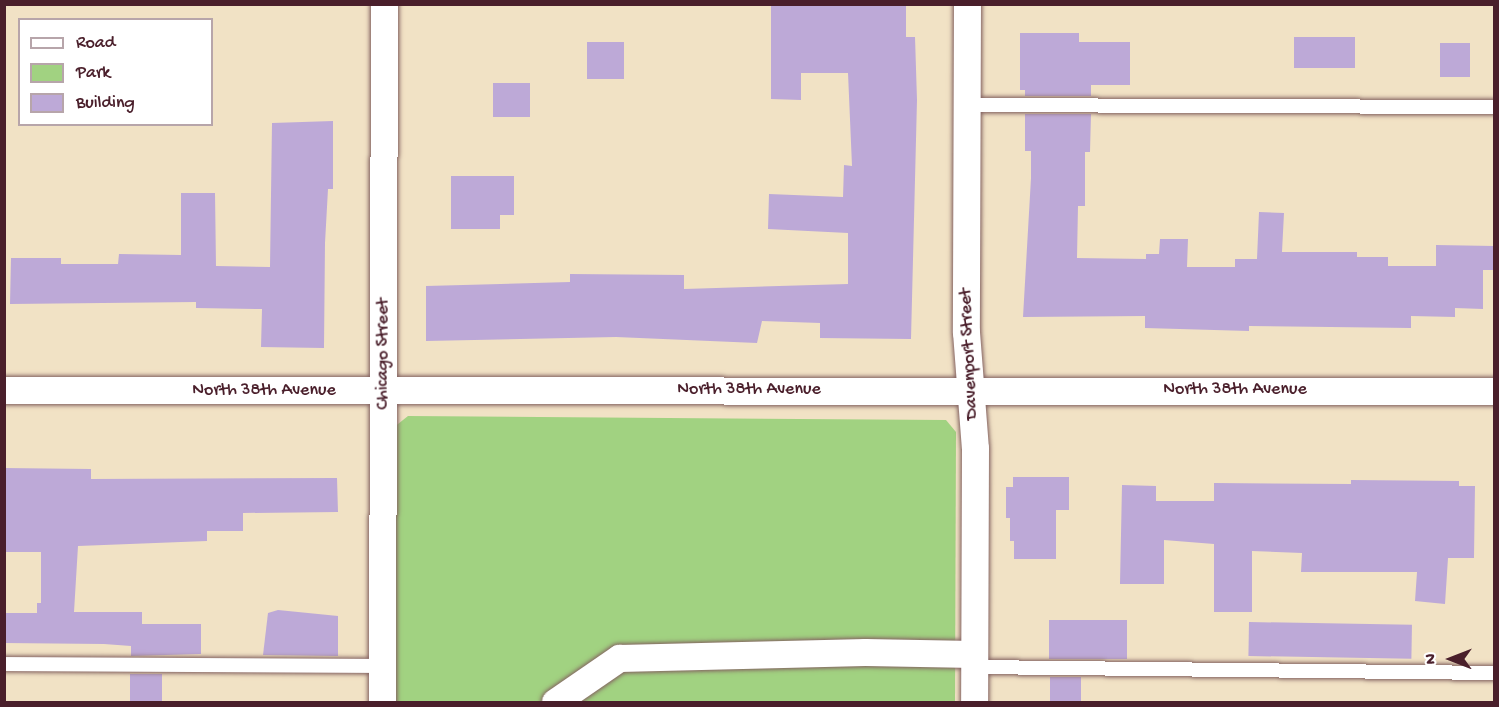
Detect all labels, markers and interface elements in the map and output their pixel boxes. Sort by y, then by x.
legend [18,18,213,126]
text: Road [76,33,115,54]
text: Park [76,63,110,84]
text: Building [76,93,135,114]
street label: Davenport Street [956,288,984,420]
street label: Chicago Street [373,298,395,410]
street label: North 38th Avenue [677,379,821,401]
street label: North 38th Avenue [1163,379,1307,401]
street label: North 38th Avenue [192,380,336,402]
north arrow [1421,629,1481,689]
text: N [1423,654,1442,664]

